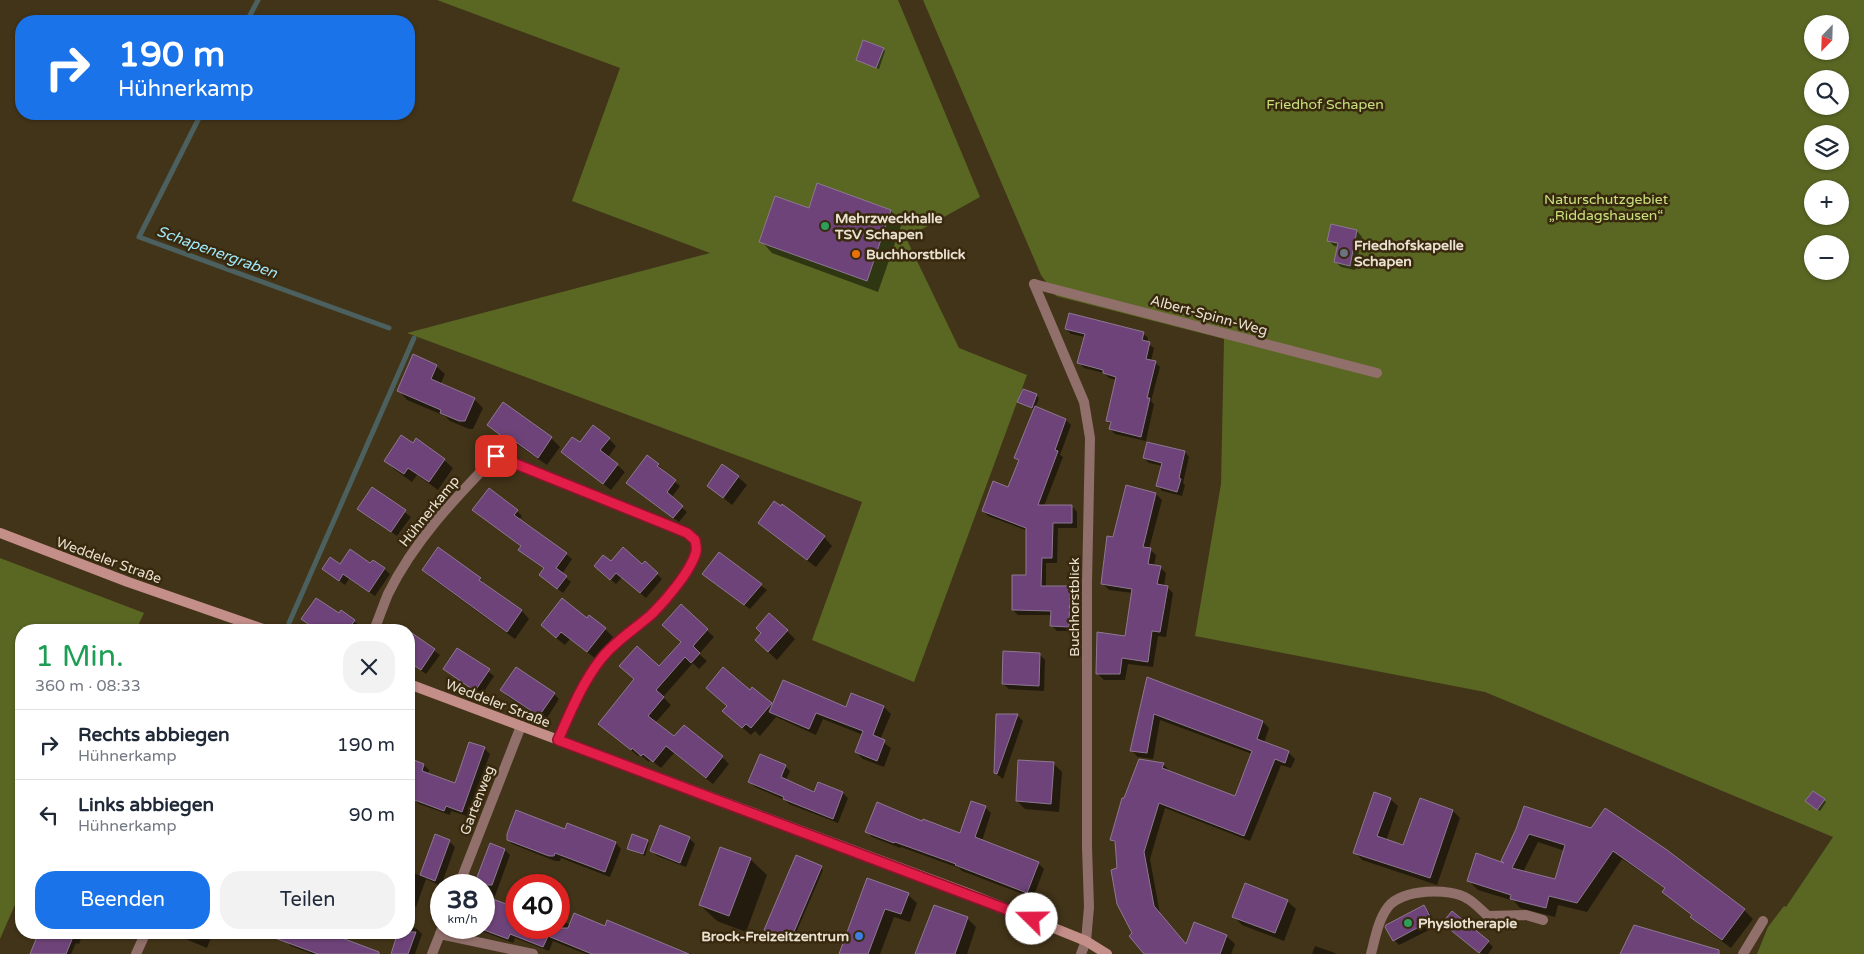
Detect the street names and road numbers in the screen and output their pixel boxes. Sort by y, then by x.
street label: Albert-Spinn-Weg [1148,292,1269,339]
street label: Hühnerkamp [396,472,463,550]
street label: Weddeler Straße [54,534,164,587]
street label: Buchhorstblick [1066,557,1083,657]
street label: Weddeler Straße [443,676,553,731]
street label: Gartenweg [456,763,499,837]

